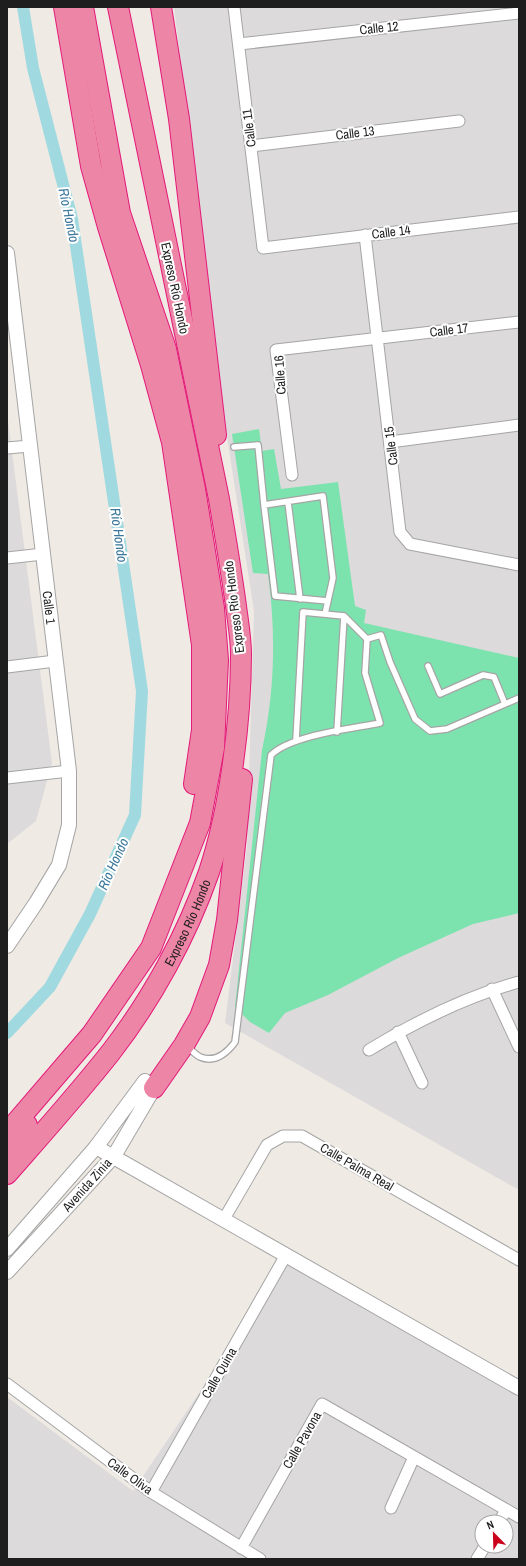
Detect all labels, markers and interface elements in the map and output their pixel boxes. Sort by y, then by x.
street label: Calle 12 [359,17,399,38]
street label: Calle 11 [238,108,260,148]
street label: Calle 13 [335,122,376,144]
water label: Río Hondo [54,186,84,244]
street label: Calle 14 [371,221,412,243]
street label: Expreso Río Hondo [157,241,193,335]
street label: Calle 17 [429,319,470,341]
street label: Calle 16 [270,355,290,395]
street label: Calle 15 [380,425,402,466]
water label: Río Hondo [106,507,132,563]
street label: Expreso Río Hondo [220,560,248,654]
street label: Calle 1 [39,590,60,625]
water label: Río Hondo [94,835,132,893]
street label: Expreso Río Hondo [160,877,214,969]
street label: Calle Palma Real [317,1139,397,1195]
street label: Avenida Zinia [58,1155,116,1216]
street label: Calle Quina [198,1344,240,1402]
street label: Calle Pavona [279,1408,325,1472]
street label: Calle Oliva [104,1454,156,1498]
north arrow [474,1514,514,1554]
text: N [484,1517,496,1533]

